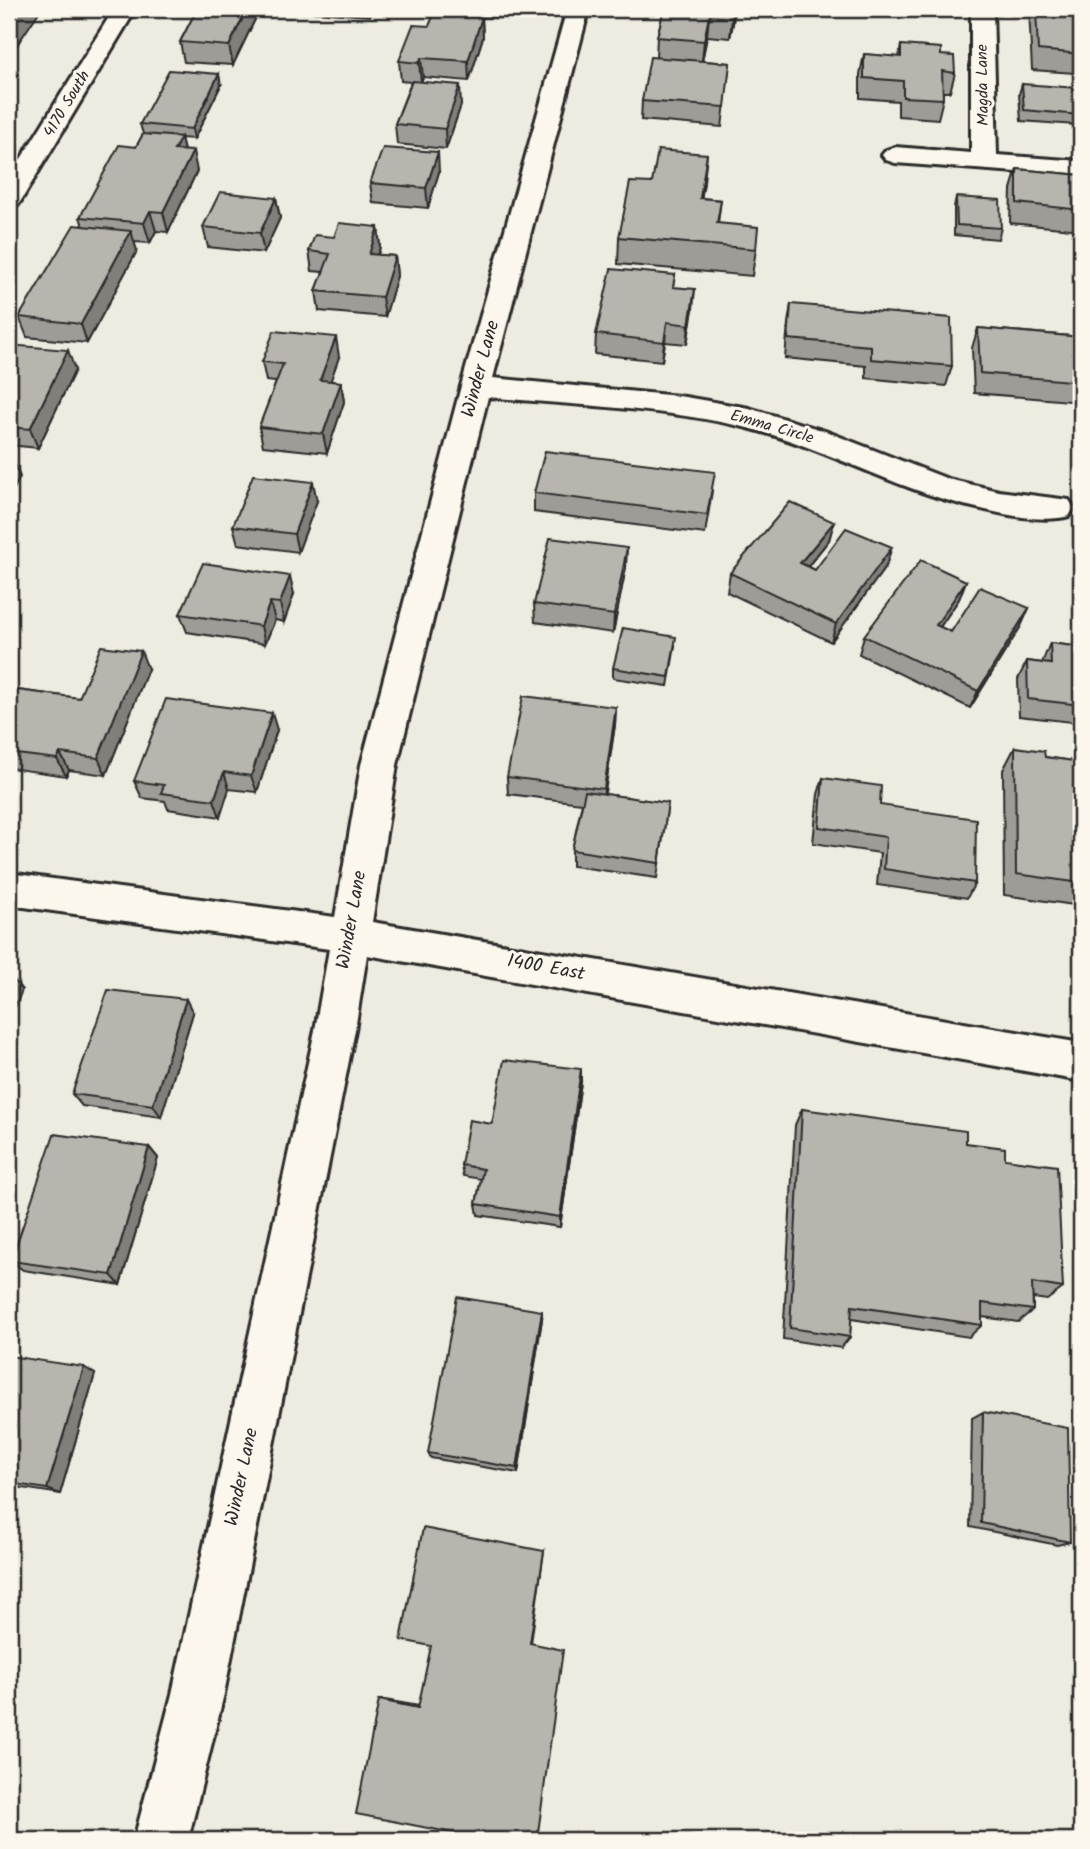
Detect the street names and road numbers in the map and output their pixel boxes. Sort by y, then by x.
street label: Magda Lane [970,44,996,126]
street label: 4170 South [37,66,97,142]
street label: Winder Lane [454,317,508,421]
street label: Emma Circle [727,403,817,451]
street label: Winder Lane [329,868,375,972]
street label: 1400 East [505,946,588,990]
street label: Winder Lane [217,1425,267,1529]

